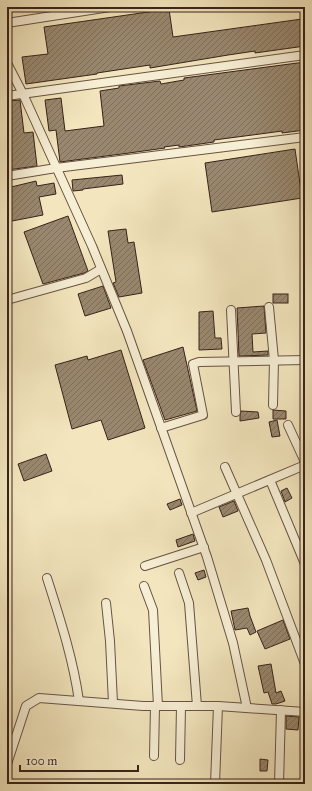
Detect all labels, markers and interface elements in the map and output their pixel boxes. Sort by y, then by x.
scale bar [20,747,138,773]
text: 100 m [26,754,57,768]

